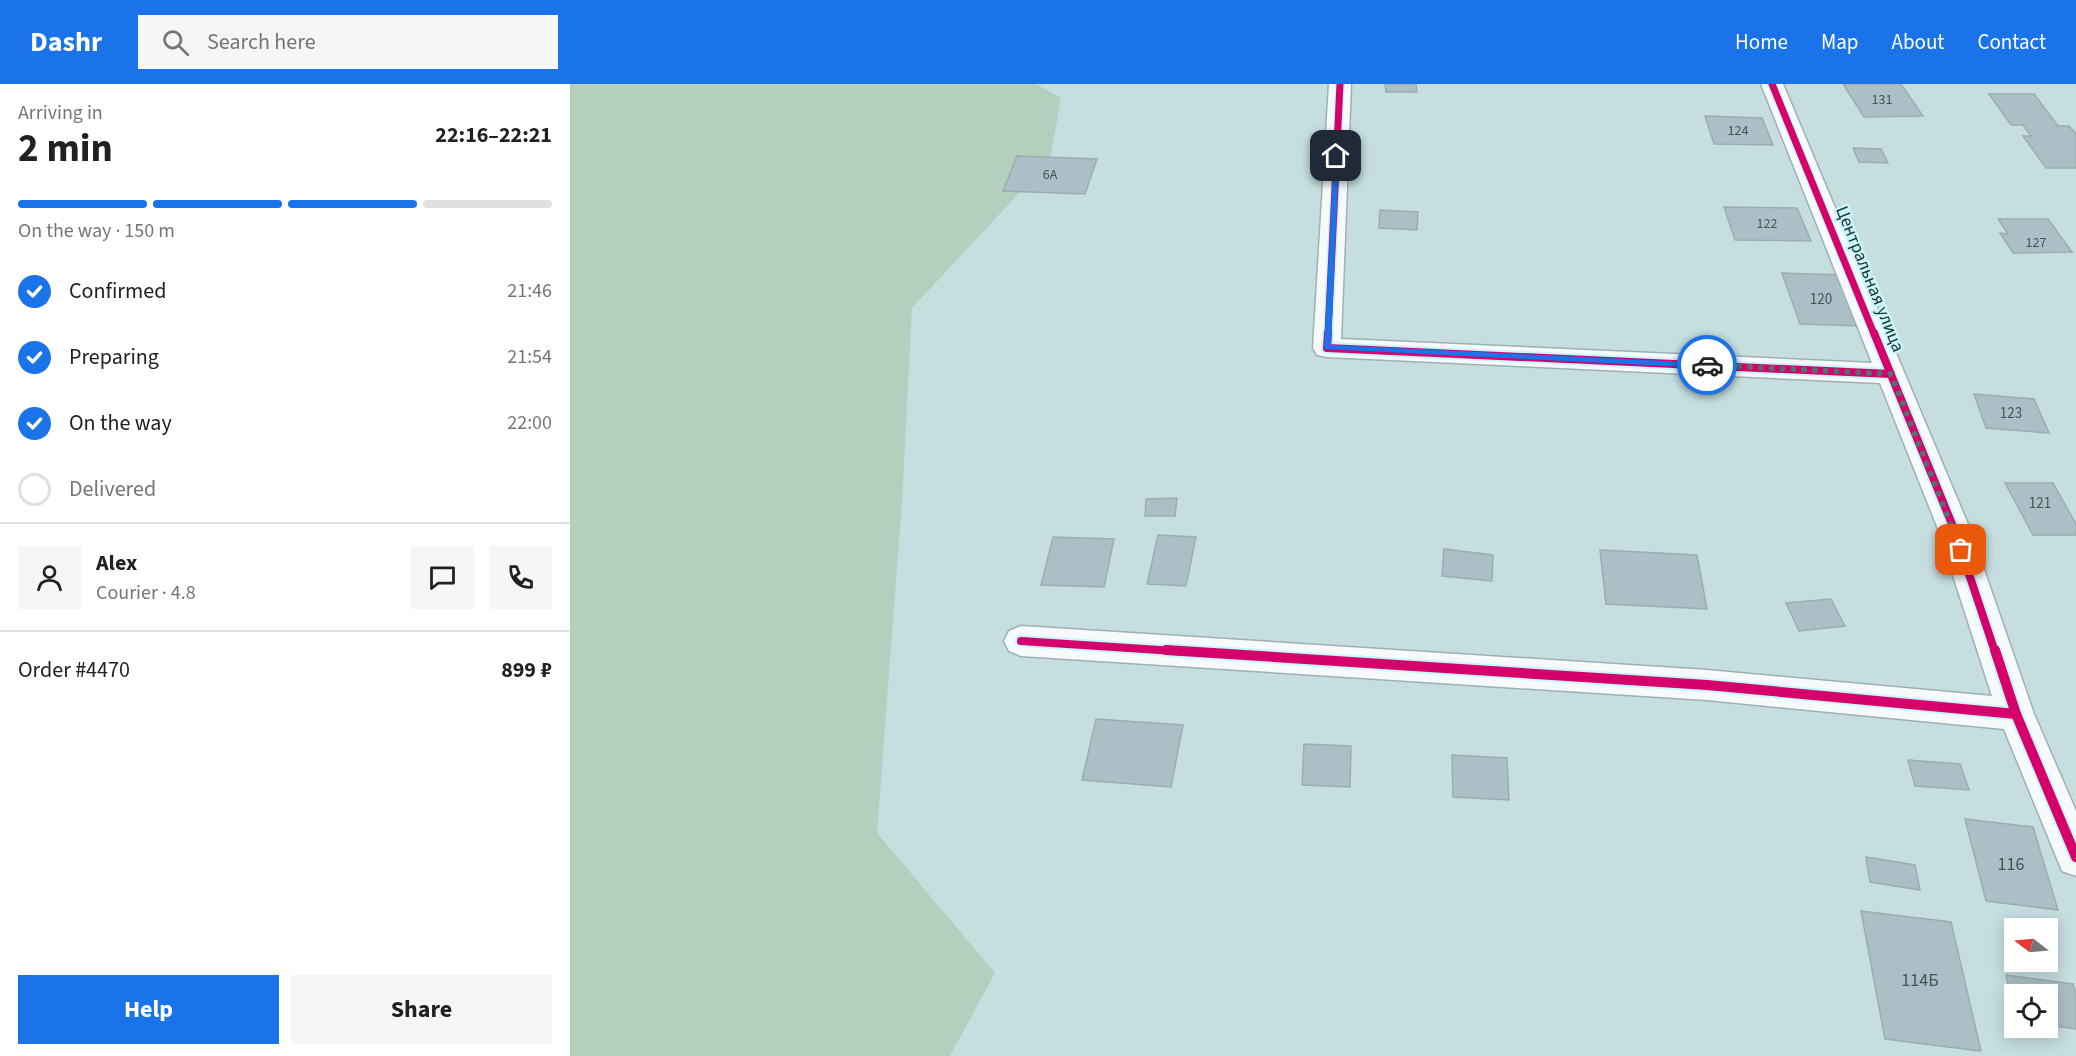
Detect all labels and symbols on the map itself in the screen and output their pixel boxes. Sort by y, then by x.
house number: 131 [1872,90,1892,110]
house number: 124 [1728,121,1748,141]
pin [1310,130,1361,181]
house number: 6А [1043,165,1058,185]
street label: Центральная улица [1829,202,1911,356]
house number: 122 [1757,214,1777,234]
house number: 127 [2026,233,2046,253]
house number: 120 [1810,289,1832,310]
courier [1677,335,1737,395]
house number: 123 [2000,403,2022,424]
house number: 121 [2029,493,2051,514]
pin [1935,524,1986,575]
house number: 116 [1998,852,2024,877]
north arrow [2004,918,2058,972]
house number: 114Б [1901,968,1939,993]

